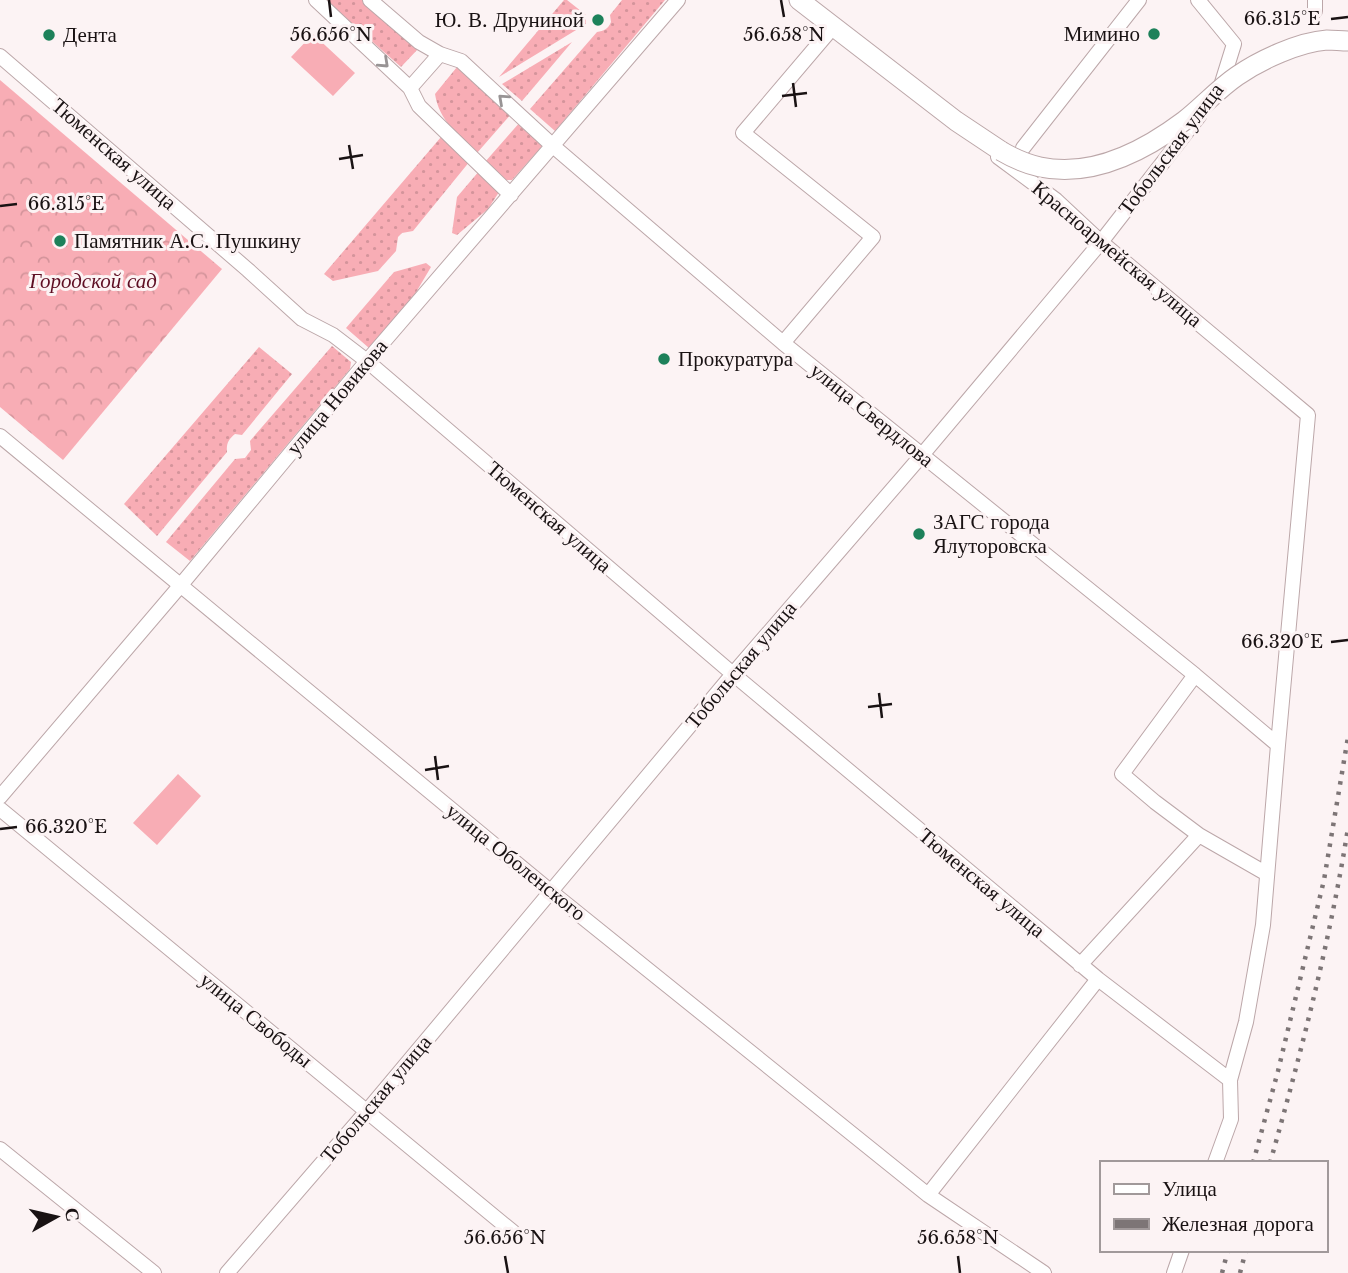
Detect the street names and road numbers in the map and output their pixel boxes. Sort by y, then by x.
street label: Тобольская улица [1113,77,1230,220]
street label: Тюменская улица [46,93,182,216]
street label: Красноармейская улица [1027,175,1208,333]
street label: улица Новикова [281,333,393,460]
street label: улица Свердлова [805,357,940,473]
street label: Тюменская улица [481,456,617,579]
street label: Тобольская улица [680,595,802,734]
street label: улица Оболенского [441,798,591,926]
street label: Тюменская улица [913,823,1051,944]
street label: улица Свободы [194,967,318,1073]
street label: Тобольская улица [315,1029,437,1168]

